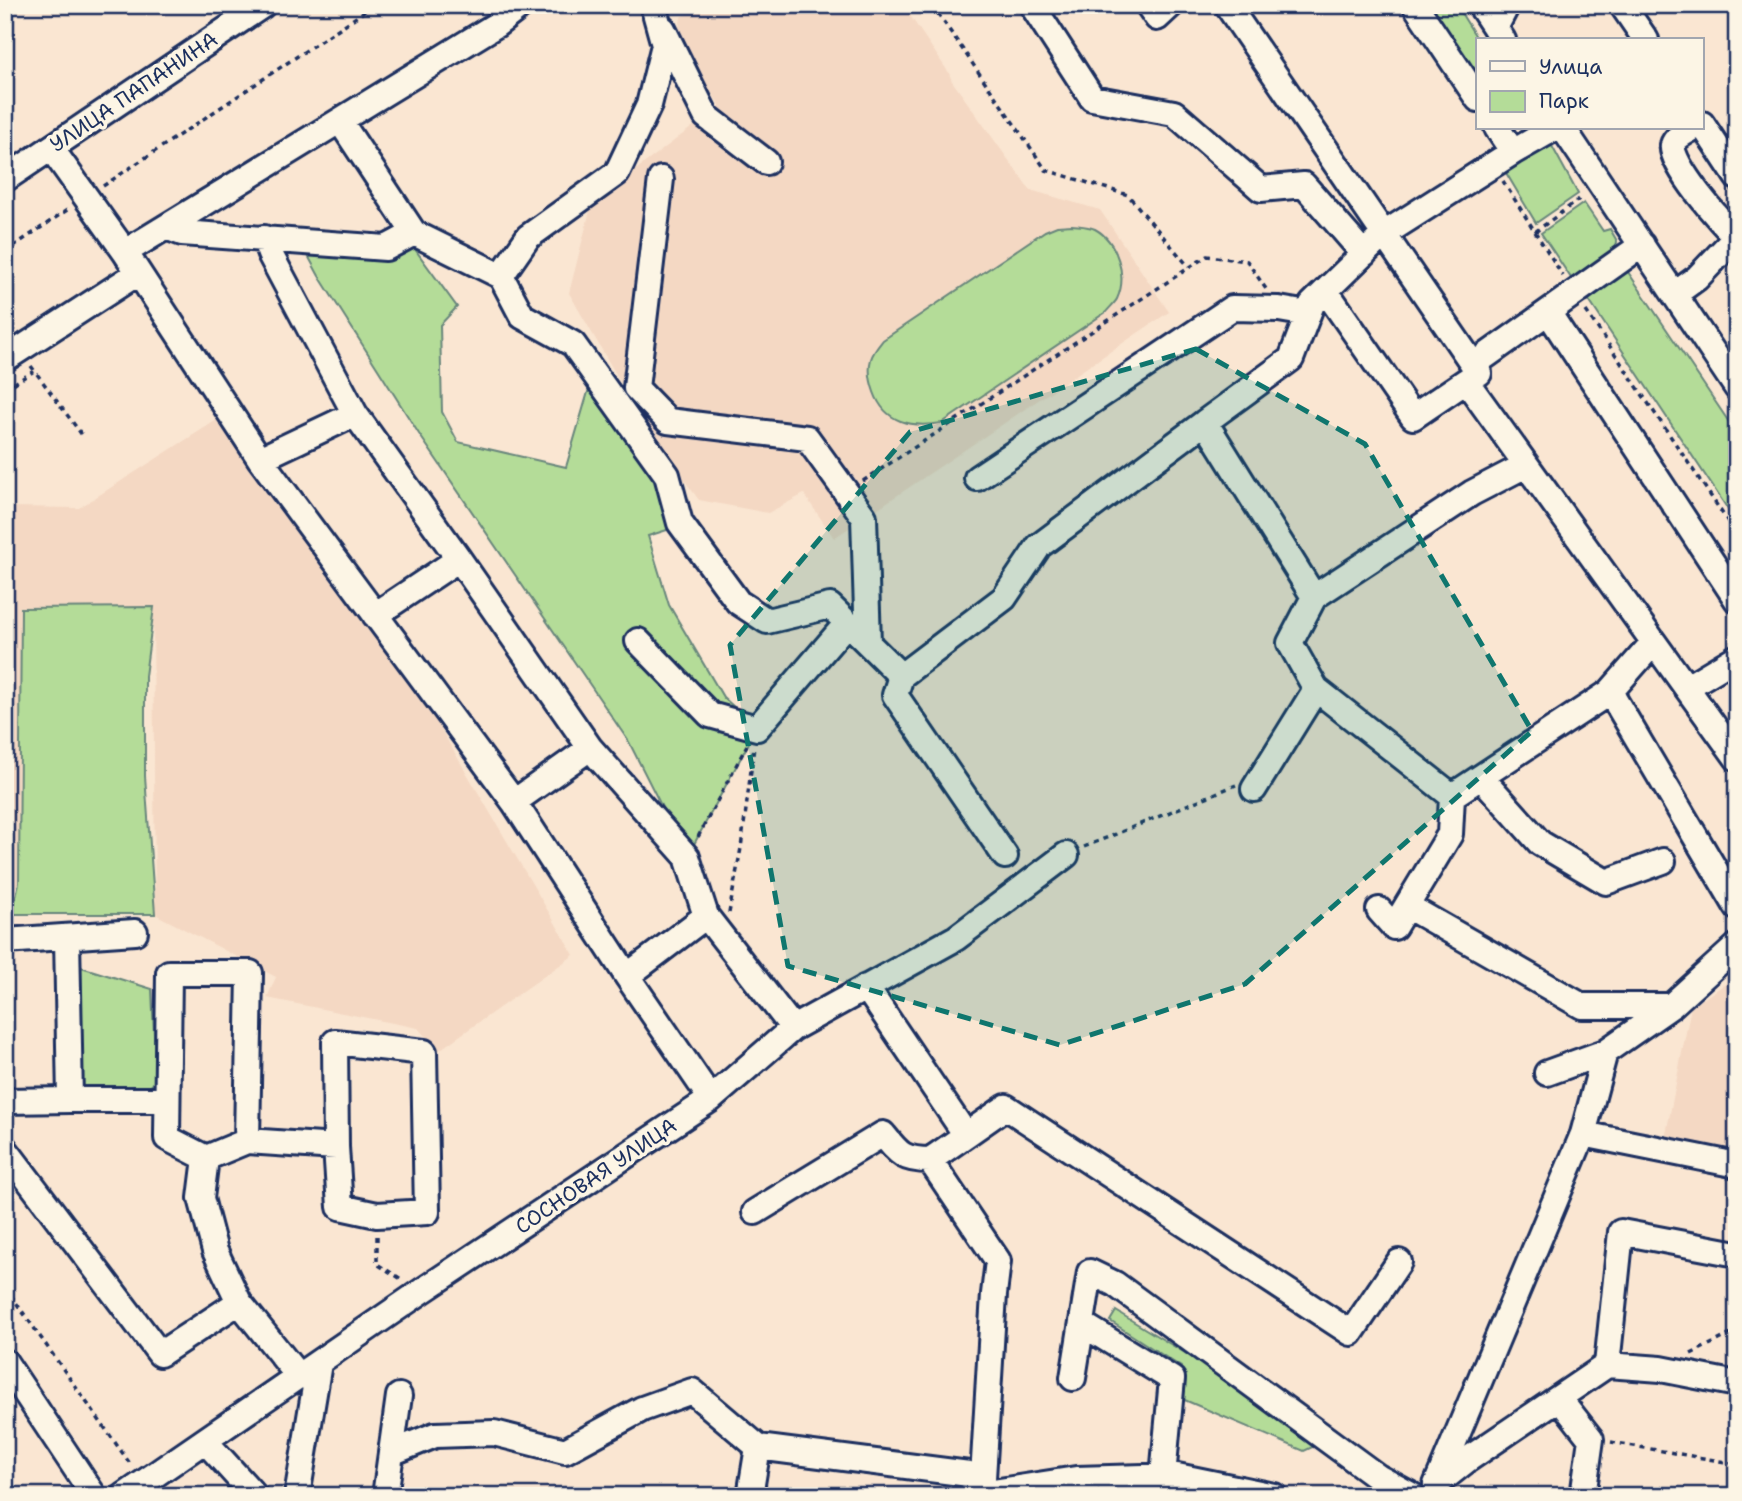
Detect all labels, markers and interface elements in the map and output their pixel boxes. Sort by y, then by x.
street label: УЛИЦА ПАПАНИНА [45,25,223,159]
legend [1476,38,1704,130]
text: Улица [1539,53,1602,81]
text: Парк [1539,87,1589,115]
street label: СОСНОВАЯ УЛИЦА [510,1111,682,1241]

